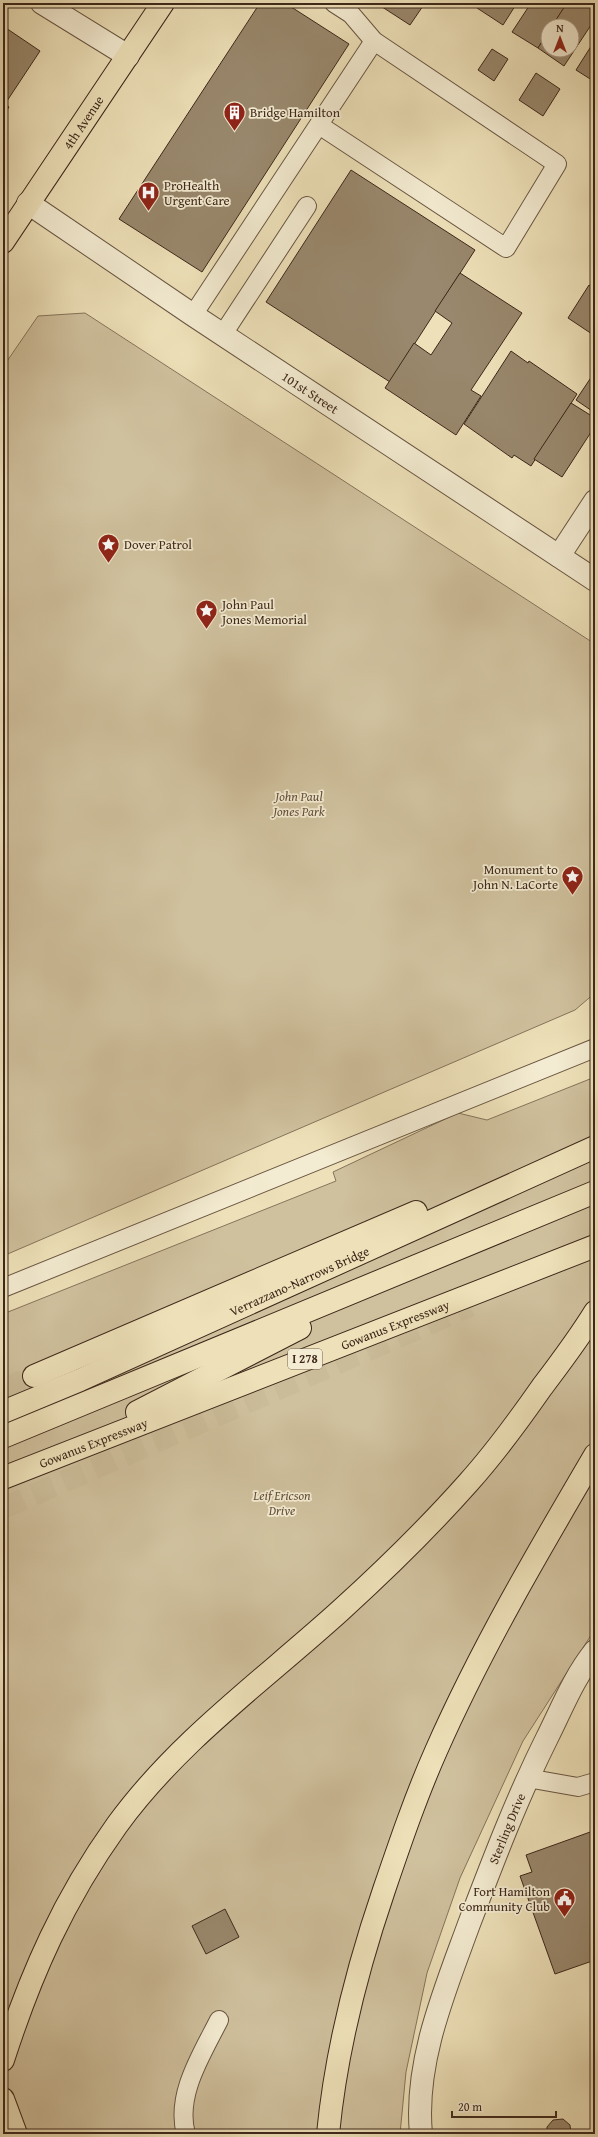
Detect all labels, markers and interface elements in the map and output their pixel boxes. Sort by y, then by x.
north arrow [540,18,580,58]
text: N [556,20,564,36]
street label: 4th Avenue [59,92,108,153]
building icon: Bridge Hamilton [221,99,247,132]
place label: Bridge Hamilton [250,103,341,122]
place label: ProHealth Urgent Care [164,176,230,210]
hospital icon: ProHealth Urgent Care [135,179,161,212]
street label: 101st Street [278,367,343,419]
place icon: Dover Patrol [95,531,121,564]
place label: Dover Patrol [124,535,192,554]
place label: John Paul Jones Memorial [220,595,307,629]
place icon: John Paul Jones Memorial [194,598,220,631]
park label: John Paul Jones Park [271,787,325,821]
place label: Monument to John N. LaCorte [471,860,558,894]
place icon: Monument to John N. LaCorte [560,863,586,896]
street label: Verrazzano-Narrows Bridge [227,1241,372,1321]
street label: Gowanus Expressway [338,1295,453,1355]
road number: I 278 [288,1349,322,1369]
street label: Gowanus Expressway [36,1413,151,1473]
park label: Leif Ericson Drive [252,1486,311,1520]
street label: Sterling Drive [484,1790,530,1867]
place label: Fort Hamilton Community Club [459,1882,551,1916]
public building icon: Fort Hamilton Community Club [552,1885,578,1918]
scale bar [452,2093,556,2119]
text: 20 m [458,2098,482,2115]

